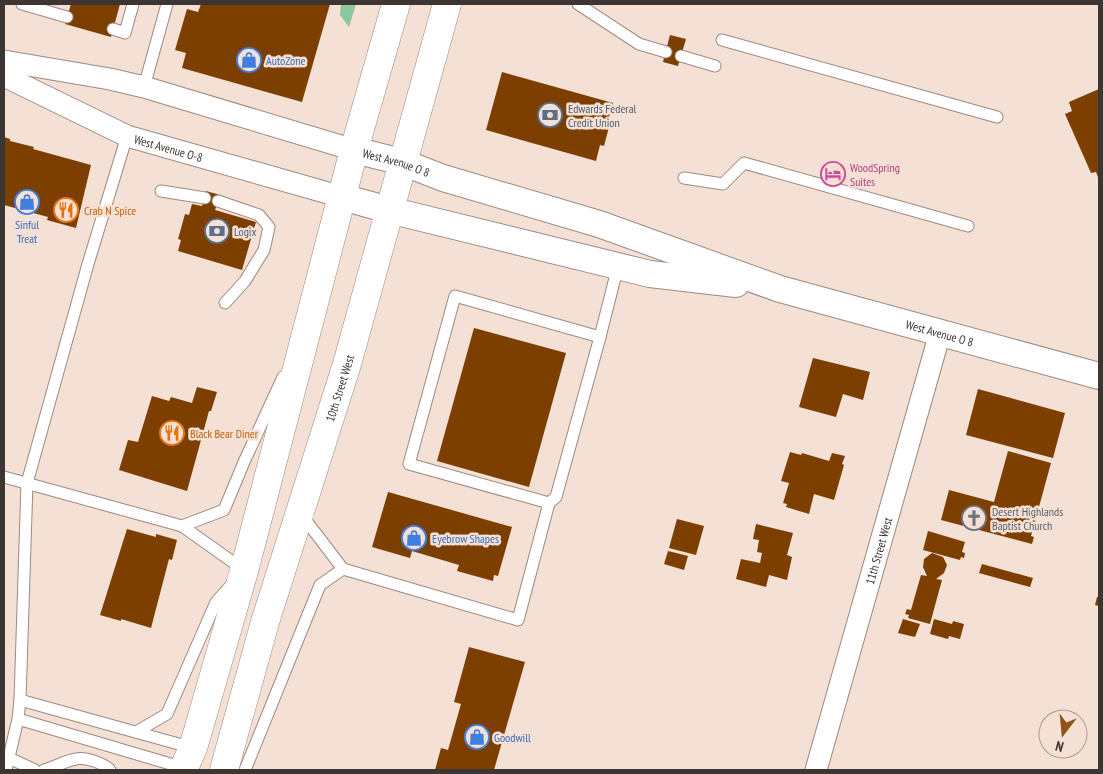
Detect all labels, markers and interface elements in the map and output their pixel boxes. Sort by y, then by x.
shop icon: AutoZone [236,47,262,73]
place label: AutoZone [266,53,306,68]
place label: Edwards Federal Credit Union [568,101,636,130]
bank icon: Edwards Federal Credit Union [537,102,563,128]
street label: West Avenue O-8 [132,131,205,165]
street label: West Avenue O 8 [361,145,432,180]
place label: WoodSpring Suites [850,160,900,189]
hotel icon: WoodSpring Suites [820,161,846,187]
shop icon: Sinful Treat [14,189,40,215]
restaurant icon: Crab N Spice [53,197,79,223]
place label: Crab N Spice [84,203,136,218]
place label: Sinful Treat [15,217,39,246]
bank icon: Logix [204,218,230,244]
place label: Logix [234,224,256,239]
street label: West Avenue O 8 [904,316,975,349]
street label: 10th Street West [322,352,357,423]
restaurant icon: Black Bear Diner [159,420,185,446]
place label: Black Bear Diner [190,426,259,441]
place label: Desert Highlands Baptist Church [992,504,1063,533]
church icon: Desert Highlands Baptist Church [961,505,987,531]
street label: 11th Street West [862,515,895,586]
shop icon: Eyebrow Shapes [401,525,427,551]
place label: Eyebrow Shapes [432,531,499,546]
north arrow [1038,709,1088,759]
shop icon: Goodwill [464,724,490,750]
place label: Goodwill [494,730,531,745]
text: N [1053,737,1066,756]

